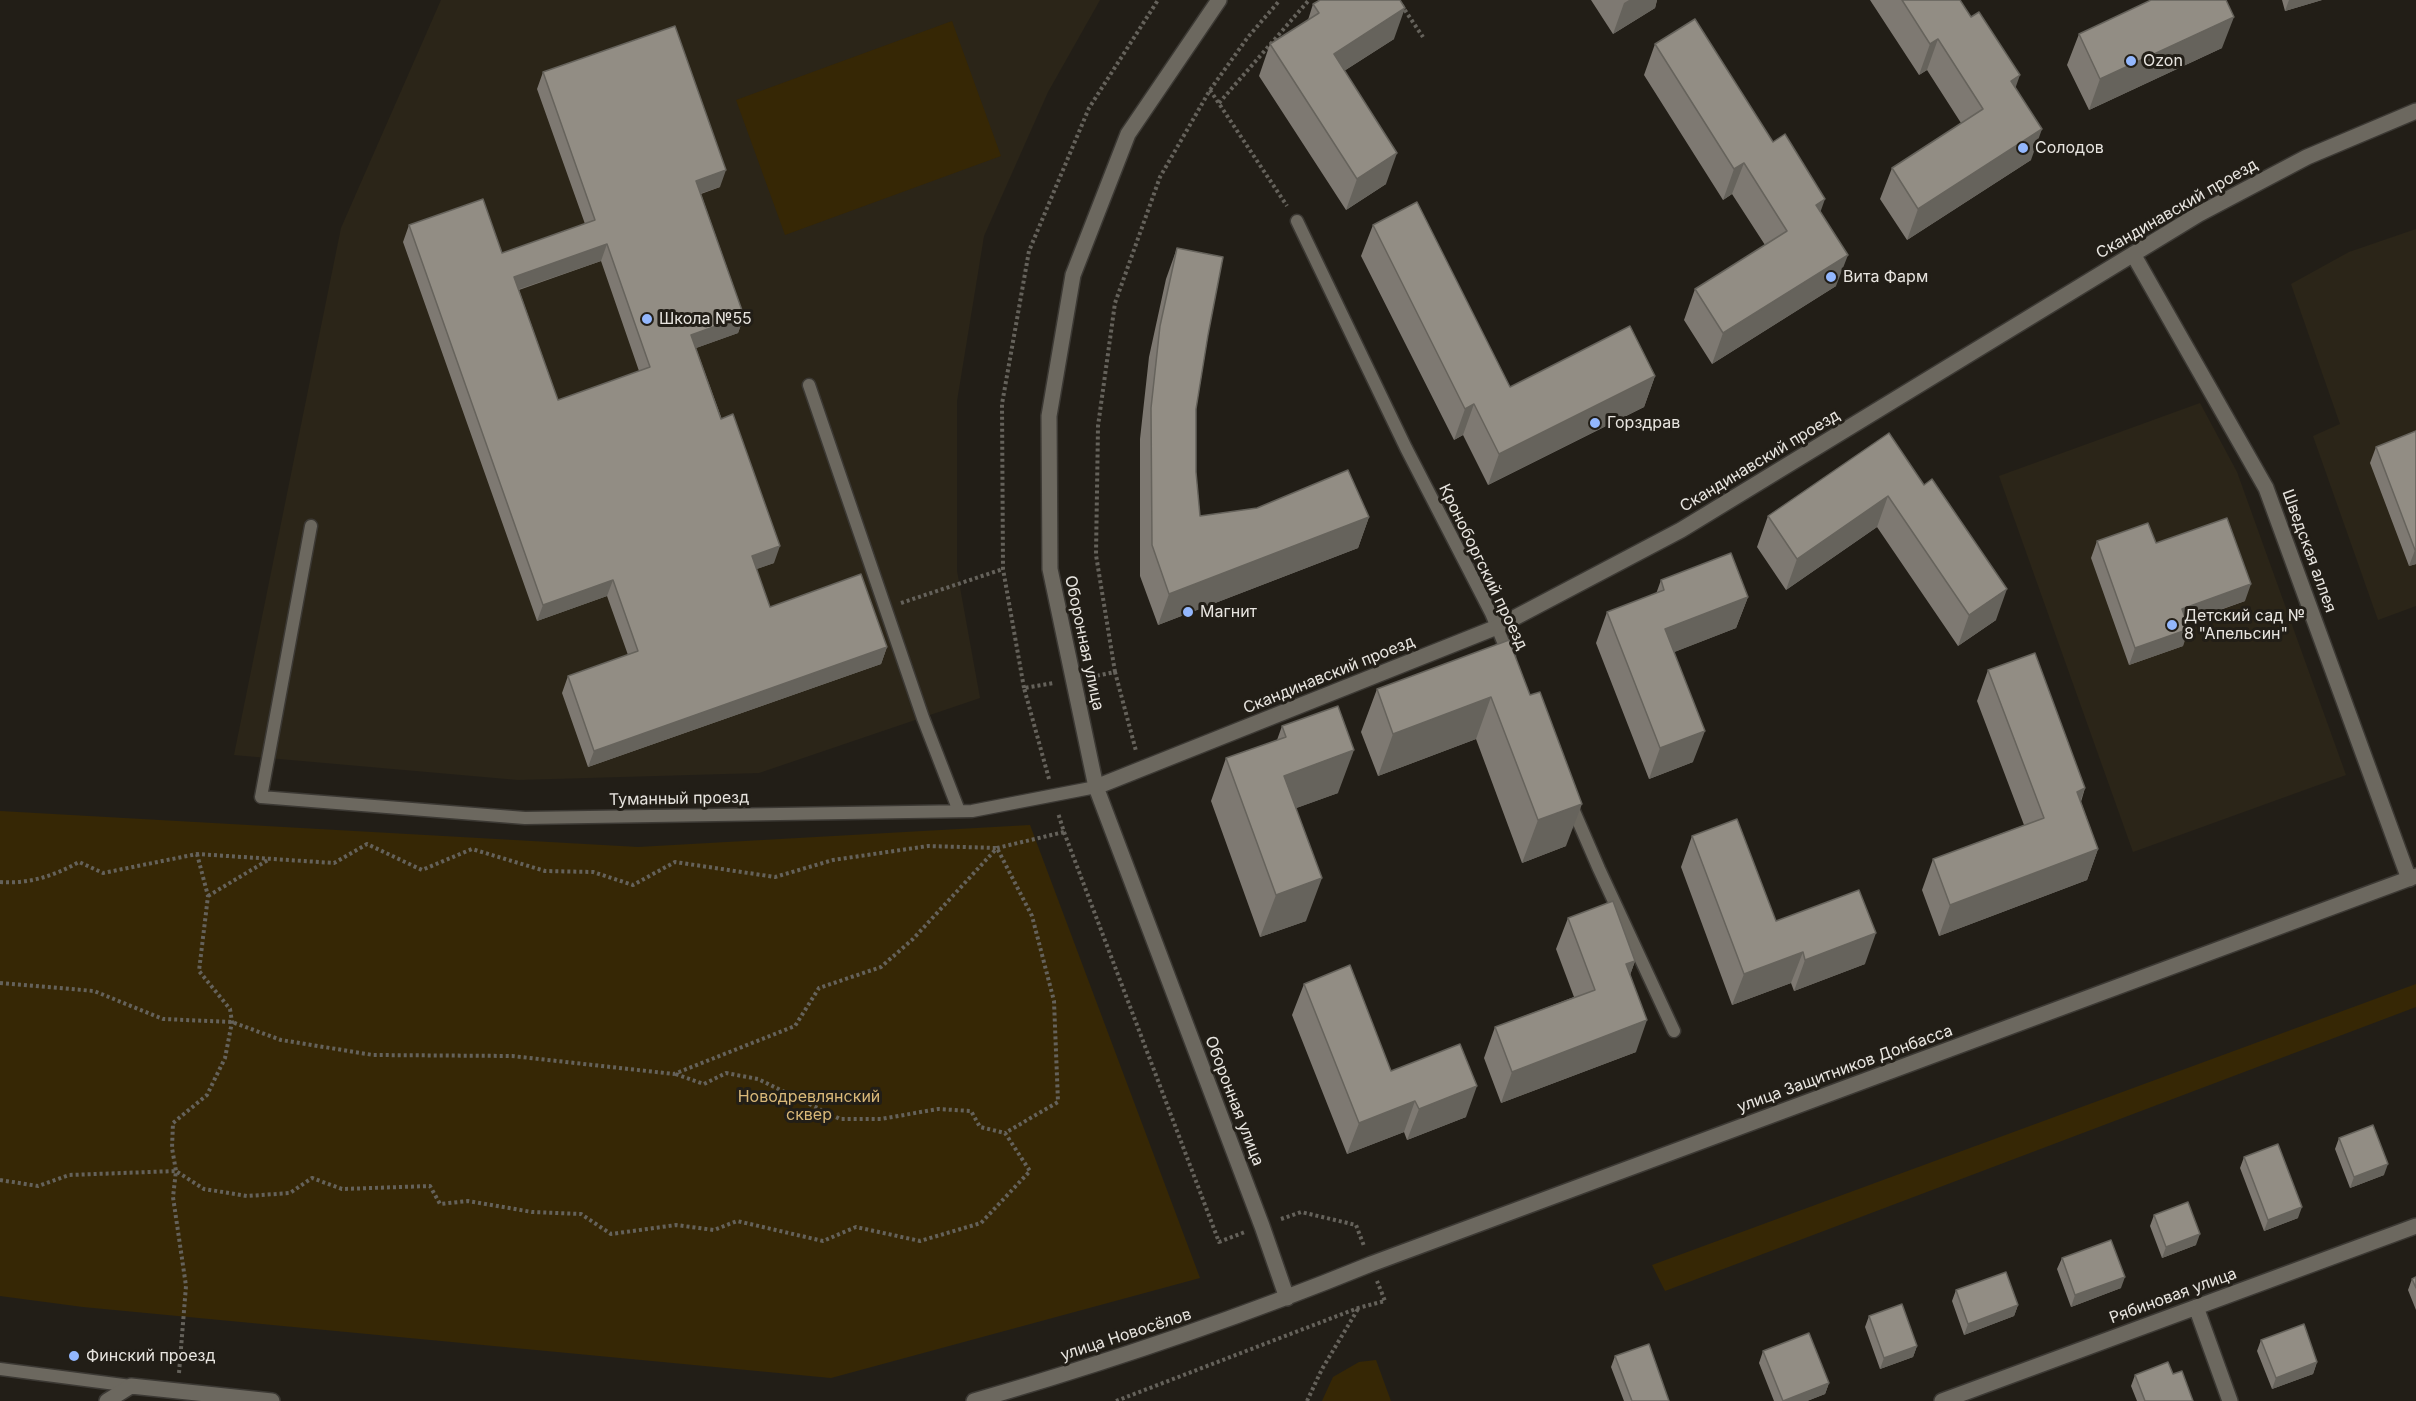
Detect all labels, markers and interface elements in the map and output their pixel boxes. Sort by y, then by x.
place label: Ozon [2143,51,2183,71]
marker: Ozon [2124,54,2138,68]
place label: Солодов [2035,138,2104,158]
marker: Солодов [2016,141,2030,155]
street label: Скандинавский проезд [2093,155,2261,263]
place label: Вита Фарм [1843,267,1928,287]
marker: Вита Фарм [1824,270,1838,284]
place label: Школа №55 [659,309,752,329]
marker: Школа №55 [640,312,654,326]
street label: Скандинавский проезд [1677,406,1843,516]
place label: Горздрав [1607,413,1680,433]
marker: Горздрав [1588,416,1602,430]
street label: Кроноборгский проезд [1434,481,1532,653]
street label: Шведская аллея [2278,487,2340,615]
street label: Оборонная улица [1060,574,1108,712]
place label: Магнит [1200,602,1257,622]
marker: Магнит [1181,605,1195,619]
place label: Детский сад № 8 "Апельсин" [2184,606,2305,644]
marker: Детский сад № 8 "Апельсин" [2165,618,2179,632]
street label: Скандинавский проезд [1241,632,1417,718]
street label: Туманный проезд [609,788,749,810]
street label: улица Защитников Донбасса [1735,1021,1955,1117]
street label: Оборонная улица [1200,1033,1268,1169]
park label: Новодревлянский сквер [738,1087,880,1125]
street label: Рябиновая улица [2107,1264,2239,1328]
street label: улица Новосёлов [1058,1305,1194,1365]
place label: Финский проезд [86,1346,215,1366]
marker: Финский проезд [67,1349,81,1363]

